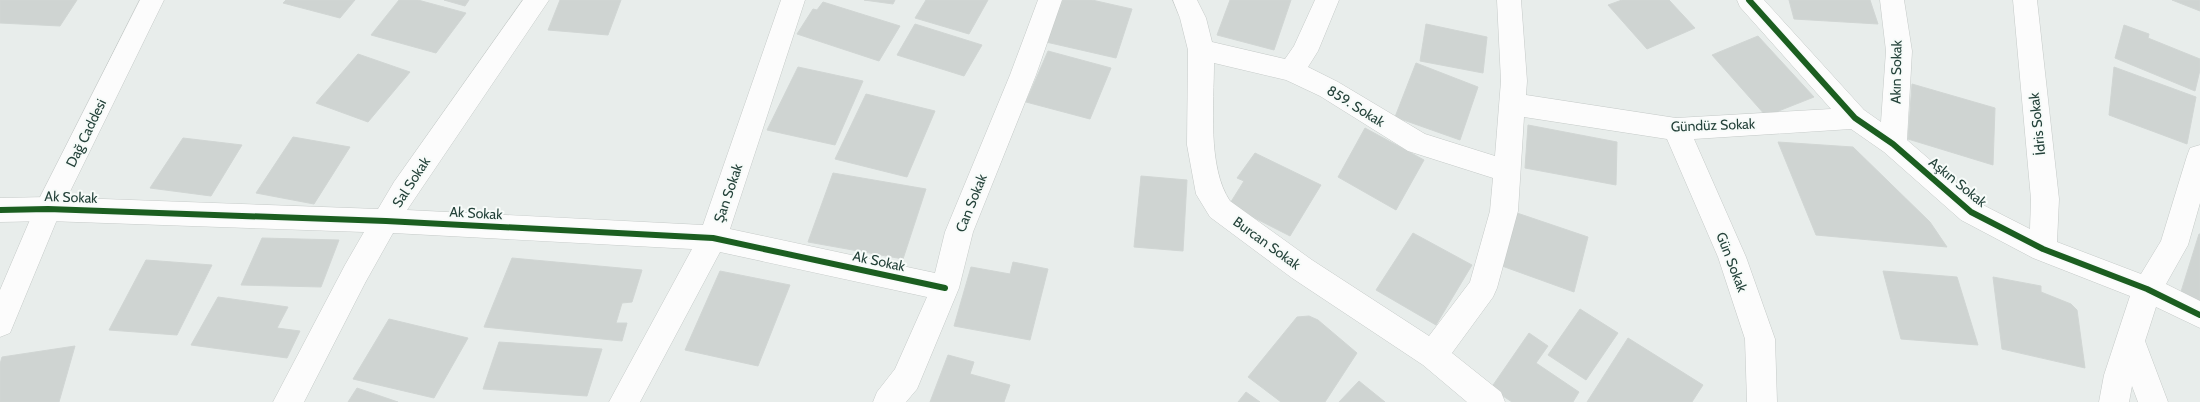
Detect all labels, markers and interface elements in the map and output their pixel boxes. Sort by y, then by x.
street label: Akın Sokak [1886,39,1906,104]
street label: 859. Sokak [1324,81,1389,131]
street label: İdris Sokak [2025,91,2049,156]
street label: Dağ Caddesi [62,96,110,170]
street label: Gündüz Sokak [1671,115,1756,135]
street label: Sal Sokak [388,153,434,211]
street label: Aşkın Sokak [1925,153,1991,211]
street label: Şan Sokak [710,161,747,225]
street label: Can Sokak [951,170,991,235]
street label: Ak Sokak [44,187,99,207]
street label: Ak Sokak [449,203,504,223]
street label: Burcan Sokak [1230,213,1305,274]
street label: Gün Sokak [1712,230,1752,295]
street label: Ak Sokak [851,247,908,275]

